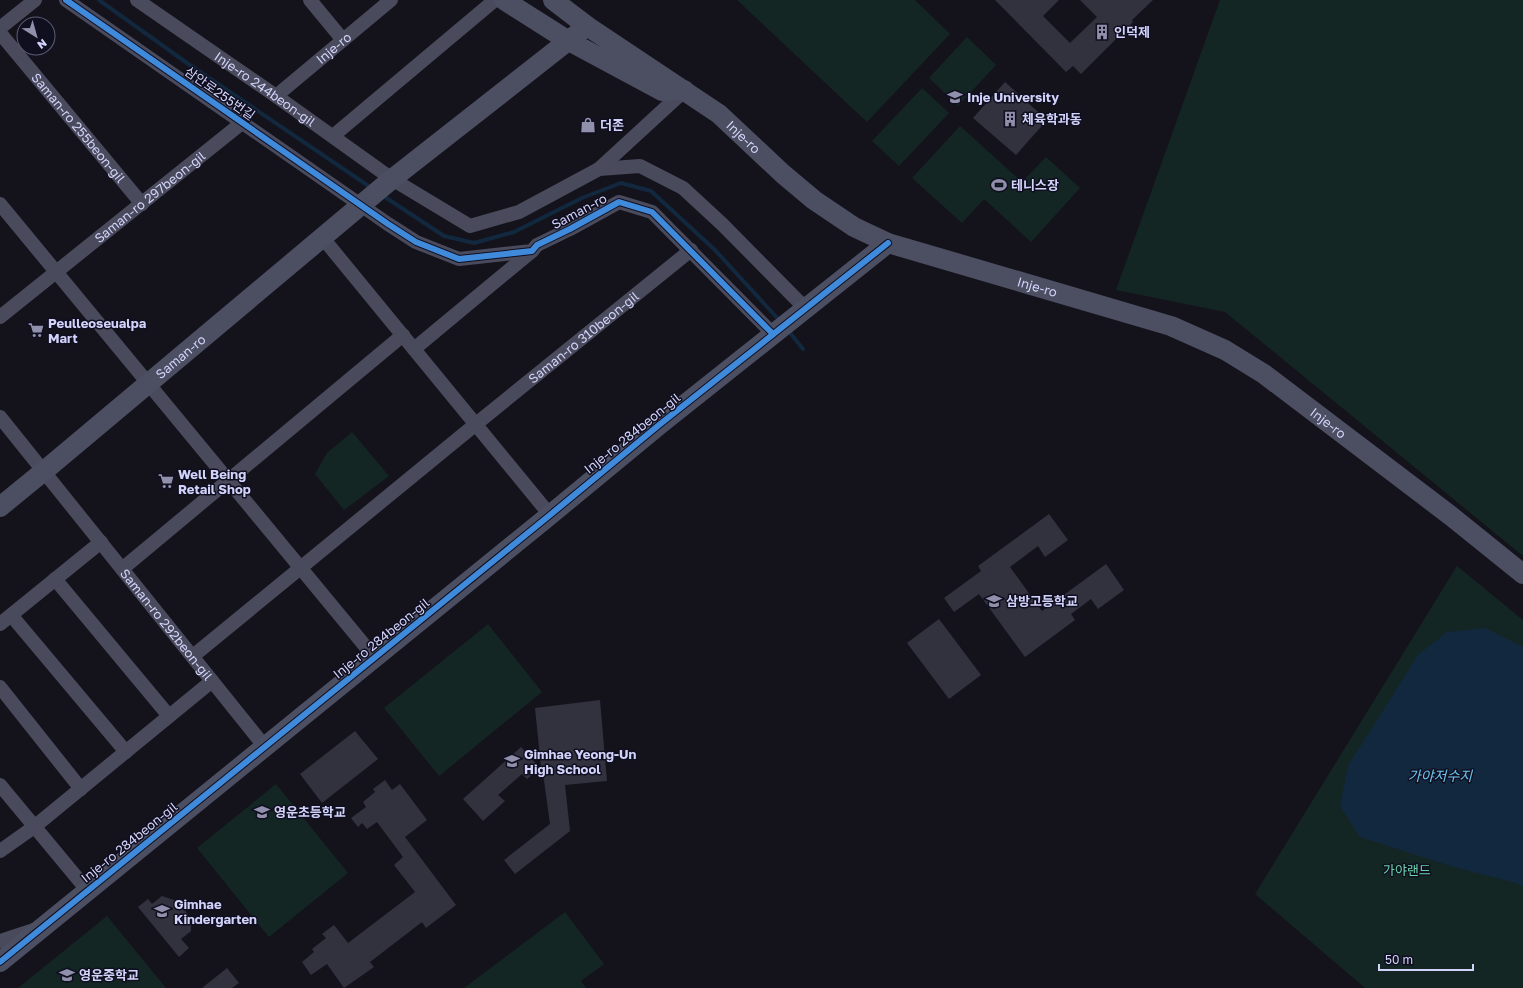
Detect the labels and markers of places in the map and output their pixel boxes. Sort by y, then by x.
building icon: 인덕제 [1093,23,1111,41]
place label: 인덕제 [1114,24,1150,40]
school or university icon: Inje University [946,88,964,106]
place label: Inje University [967,89,1059,105]
building icon: 체육학과동 [1001,110,1019,128]
place label: 체육학과동 [1022,111,1082,127]
shop icon: 더존 [579,116,597,134]
place label: 더존 [600,117,624,133]
sports icon: 테니스장 [990,176,1008,194]
place label: 테니스장 [1011,177,1059,193]
place label: Peulleoseualpa Mart [48,315,147,346]
supermarket icon: Peulleoseualpa Mart [27,321,45,339]
place label: Well Being Retail Shop [178,466,251,497]
supermarket icon: Well Being Retail Shop [157,472,175,490]
school or university icon: 삼방고등학교 [985,592,1003,610]
place label: 삼방고등학교 [1006,593,1078,609]
place label: Gimhae Yeong-Un High School [524,746,637,777]
school or university icon: Gimhae Yeong-Un High School [503,752,521,770]
school or university icon: 영운초등학교 [253,803,271,821]
place label: 영운초등학교 [274,804,346,820]
place label: Gimhae Kindergarten [174,896,257,927]
school or university icon: Gimhae Kindergarten [153,902,171,920]
school or university icon: 영운중학교 [58,966,76,984]
place label: 영운중학교 [79,967,139,983]

